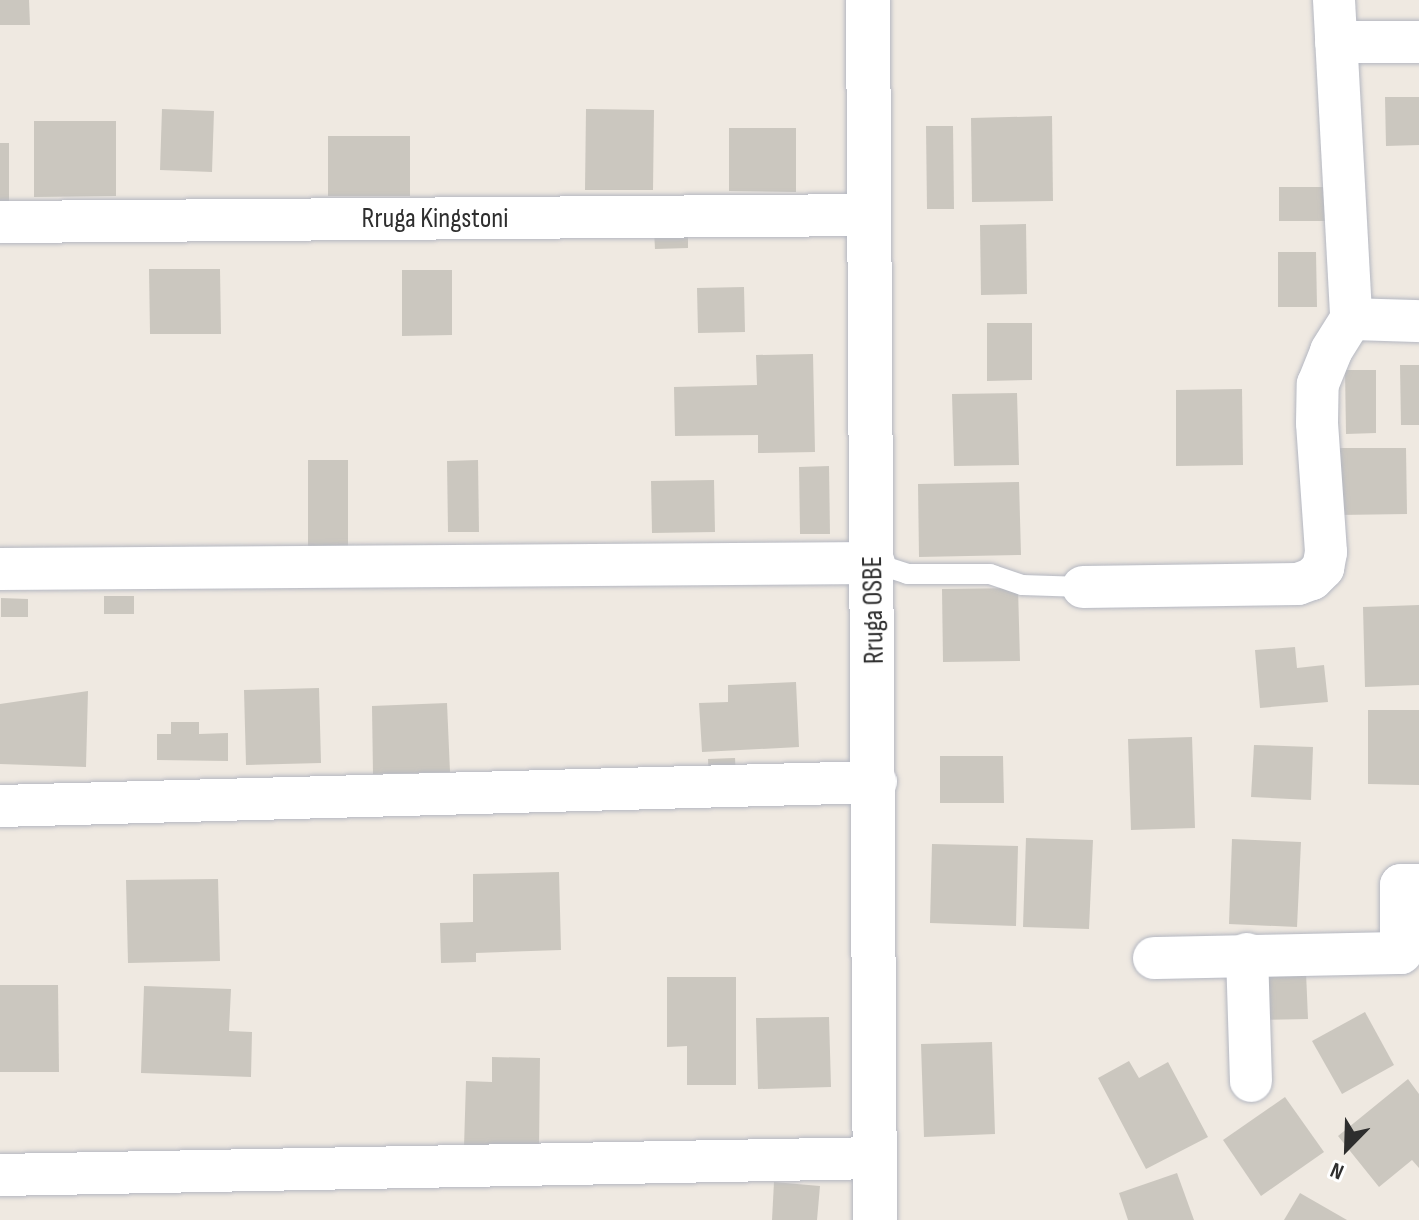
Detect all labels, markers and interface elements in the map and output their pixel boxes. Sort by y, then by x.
street label: Rruga Kingstoni [362,202,508,236]
street label: Rruga OSBE [856,556,892,664]
north arrow [1307,1108,1387,1188]
text: N [1327,1156,1348,1185]

